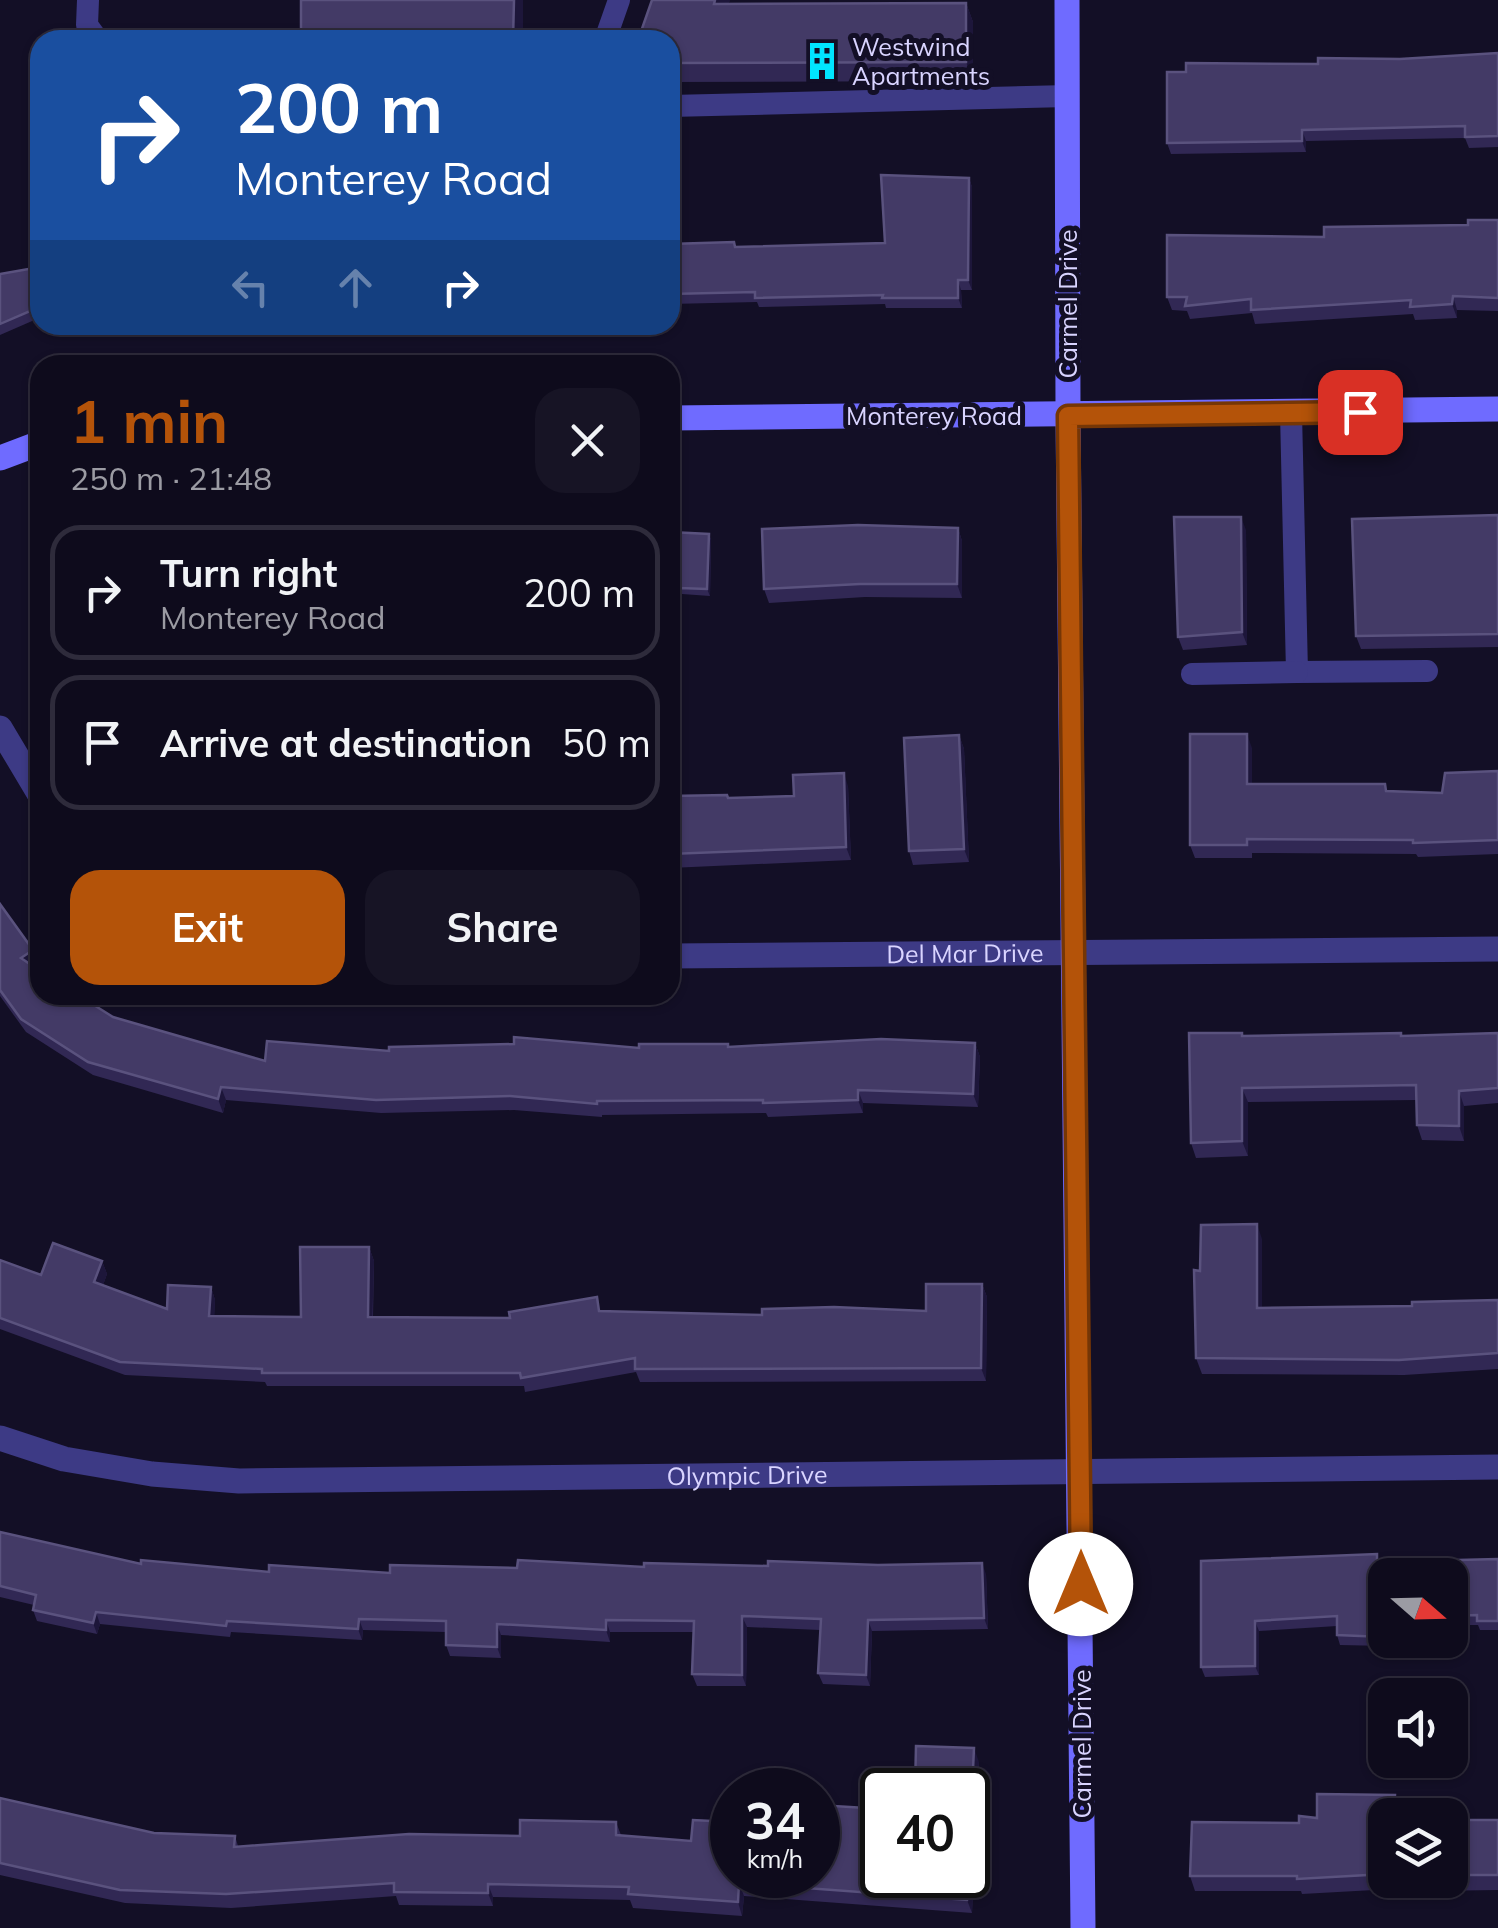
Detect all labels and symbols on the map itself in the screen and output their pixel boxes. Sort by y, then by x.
place label: Westwind Apartments [852,31,990,91]
building icon: Westwind Apartments [801,40,843,82]
street label: Carmel Drive [1052,229,1083,379]
pin [1318,370,1403,455]
street label: Monterey Road [846,400,1022,431]
street label: Del Mar Drive [886,937,1044,969]
street label: Olympic Drive [666,1458,828,1491]
position arrow [1029,1532,1133,1636]
north arrow [1368,1558,1468,1658]
street label: Carmel Drive [1066,1669,1097,1819]
speed limit sign: 40 [860,1768,990,1898]

